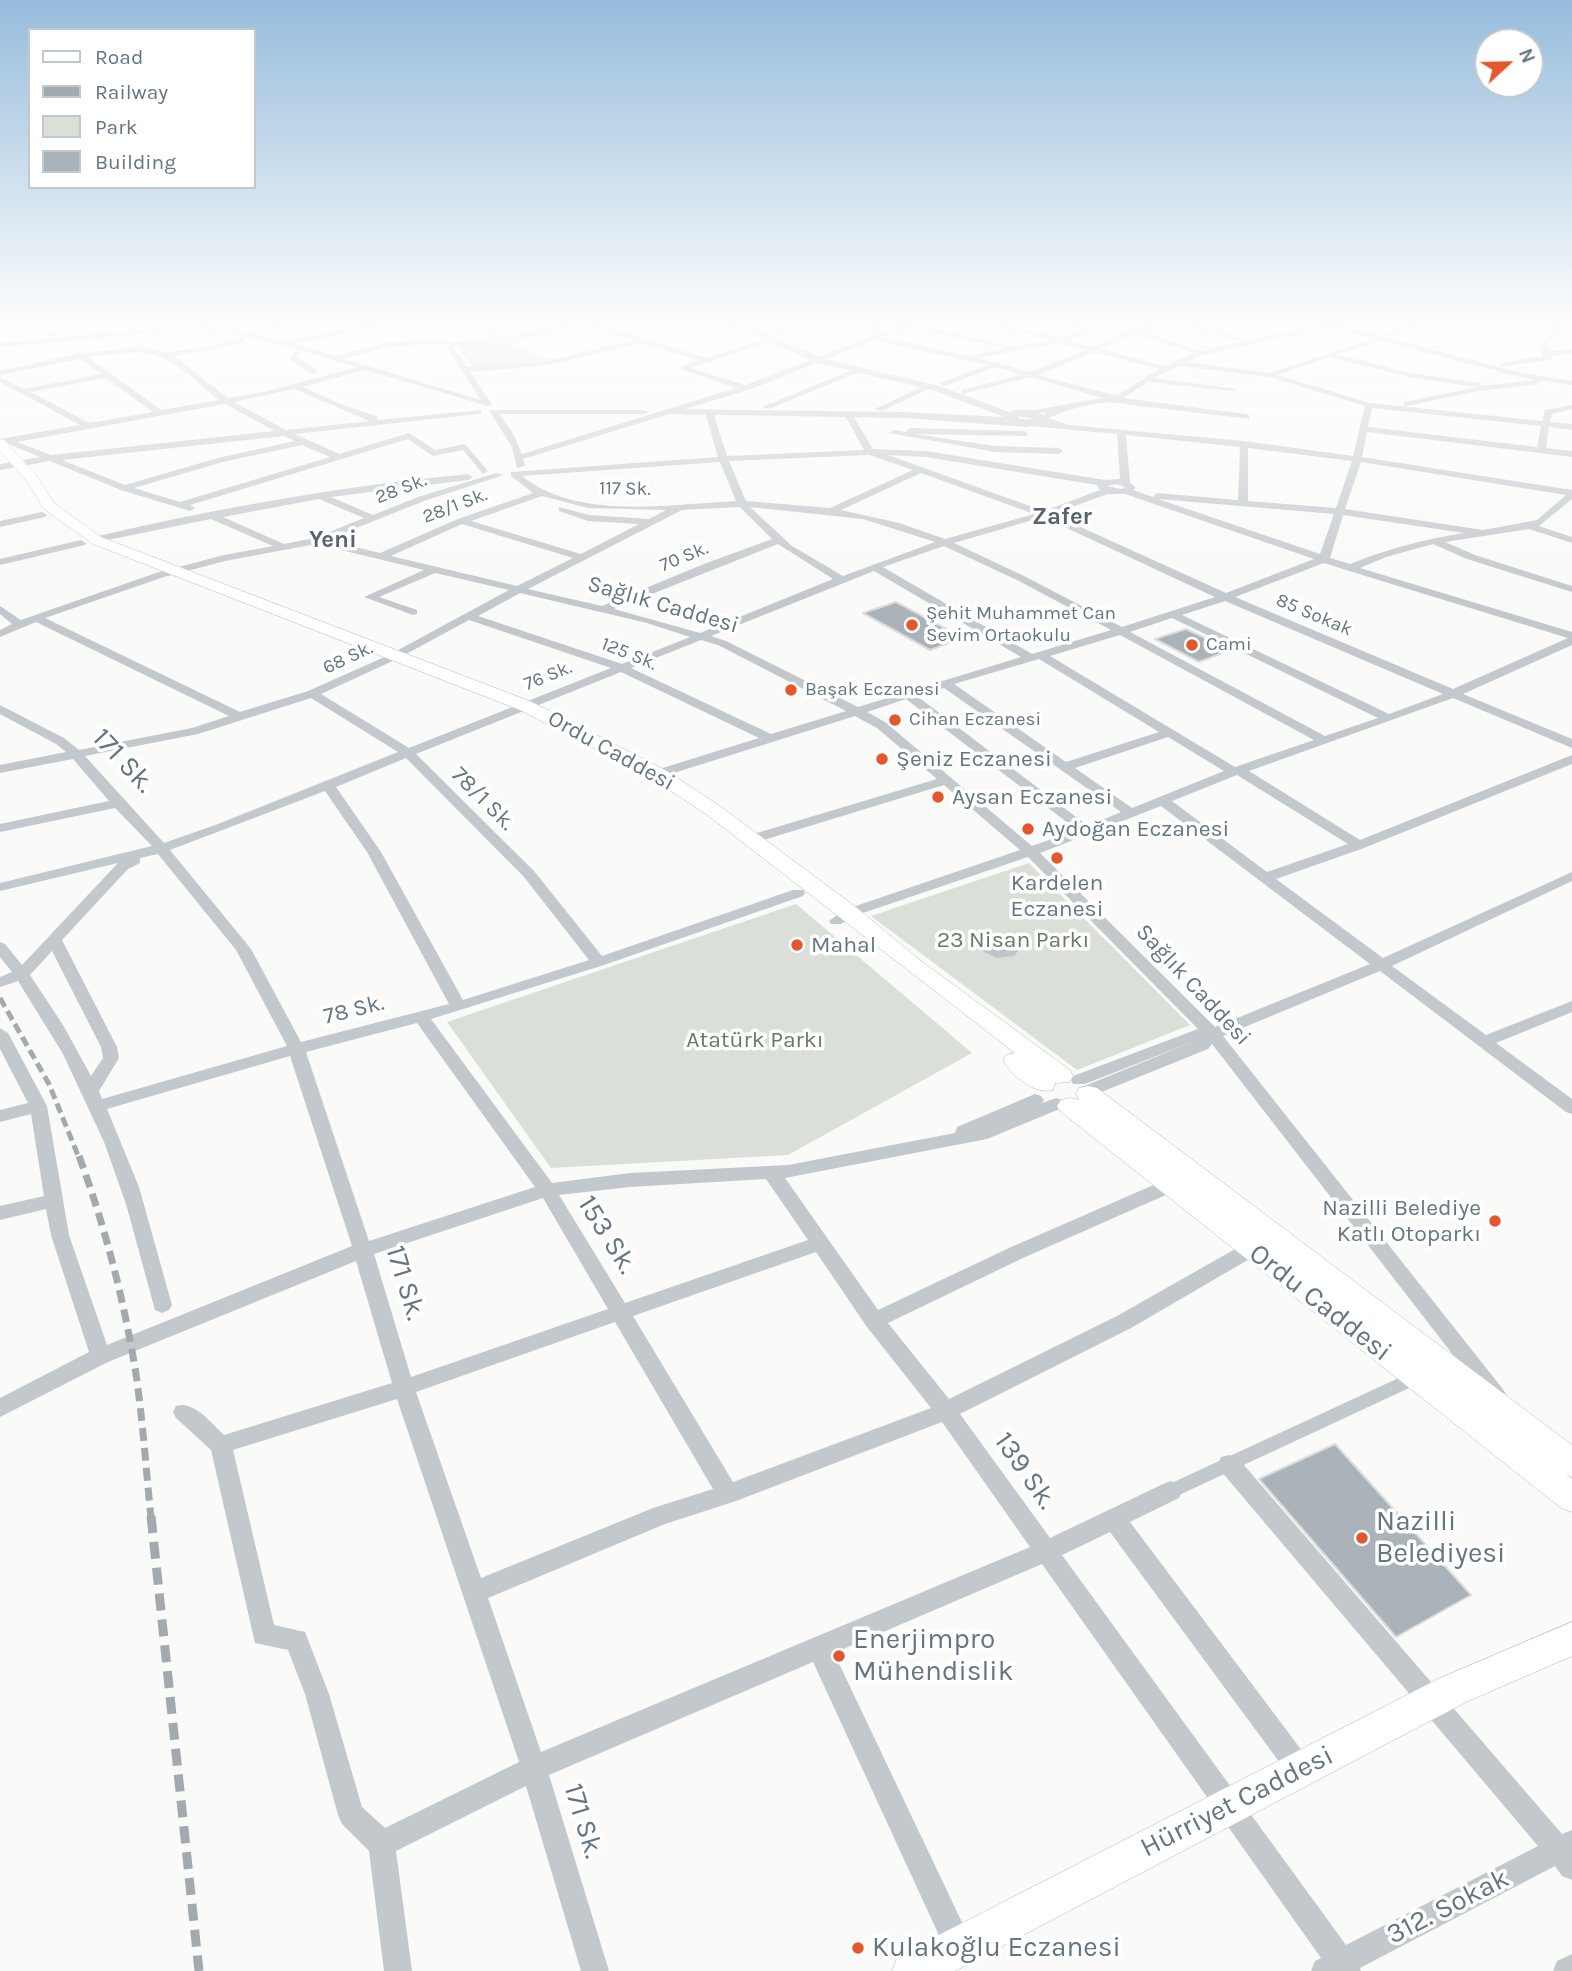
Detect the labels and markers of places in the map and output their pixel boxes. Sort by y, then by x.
place label: Şehit Muhammet Can Sevim Ortaokulu [926,603,1116,647]
marker: Şehit Muhammet Can Sevim Ortaokulu [904,617,920,633]
place label: Cami [1206,634,1252,656]
marker: Cami [1184,637,1200,653]
place label: Başak Eczanesi [805,679,940,701]
marker: Başak Eczanesi [783,682,799,698]
place label: Cihan Eczanesi [909,709,1041,731]
marker: Cihan Eczanesi [887,712,903,728]
place label: Şeniz Eczanesi [896,745,1052,773]
marker: Şeniz Eczanesi [874,751,890,767]
place label: Aysan Eczanesi [952,783,1112,811]
marker: Aysan Eczanesi [930,789,946,805]
place label: Aydoğan Eczanesi [1042,815,1229,843]
marker: Aydoğan Eczanesi [1020,821,1036,837]
marker: Kardelen Eczanesi [1049,850,1065,866]
place label: Kardelen Eczanesi [1010,869,1104,923]
place label: Mahal [811,931,876,959]
marker: Mahal [789,937,805,953]
place label: Nazilli Belediye Katlı Otoparkı [1322,1194,1481,1248]
marker: Nazilli Belediye Katlı Otoparkı [1487,1213,1503,1229]
place label: Nazilli Belediyesi [1376,1505,1505,1571]
marker: Nazilli Belediyesi [1354,1530,1370,1546]
place label: Enerjimpro Mühendislik [853,1623,1013,1689]
marker: Enerjimpro Mühendislik [831,1648,847,1664]
place label: Kulakoğlu Eczanesi [872,1931,1121,1965]
marker: Kulakoğlu Eczanesi [850,1940,866,1956]

